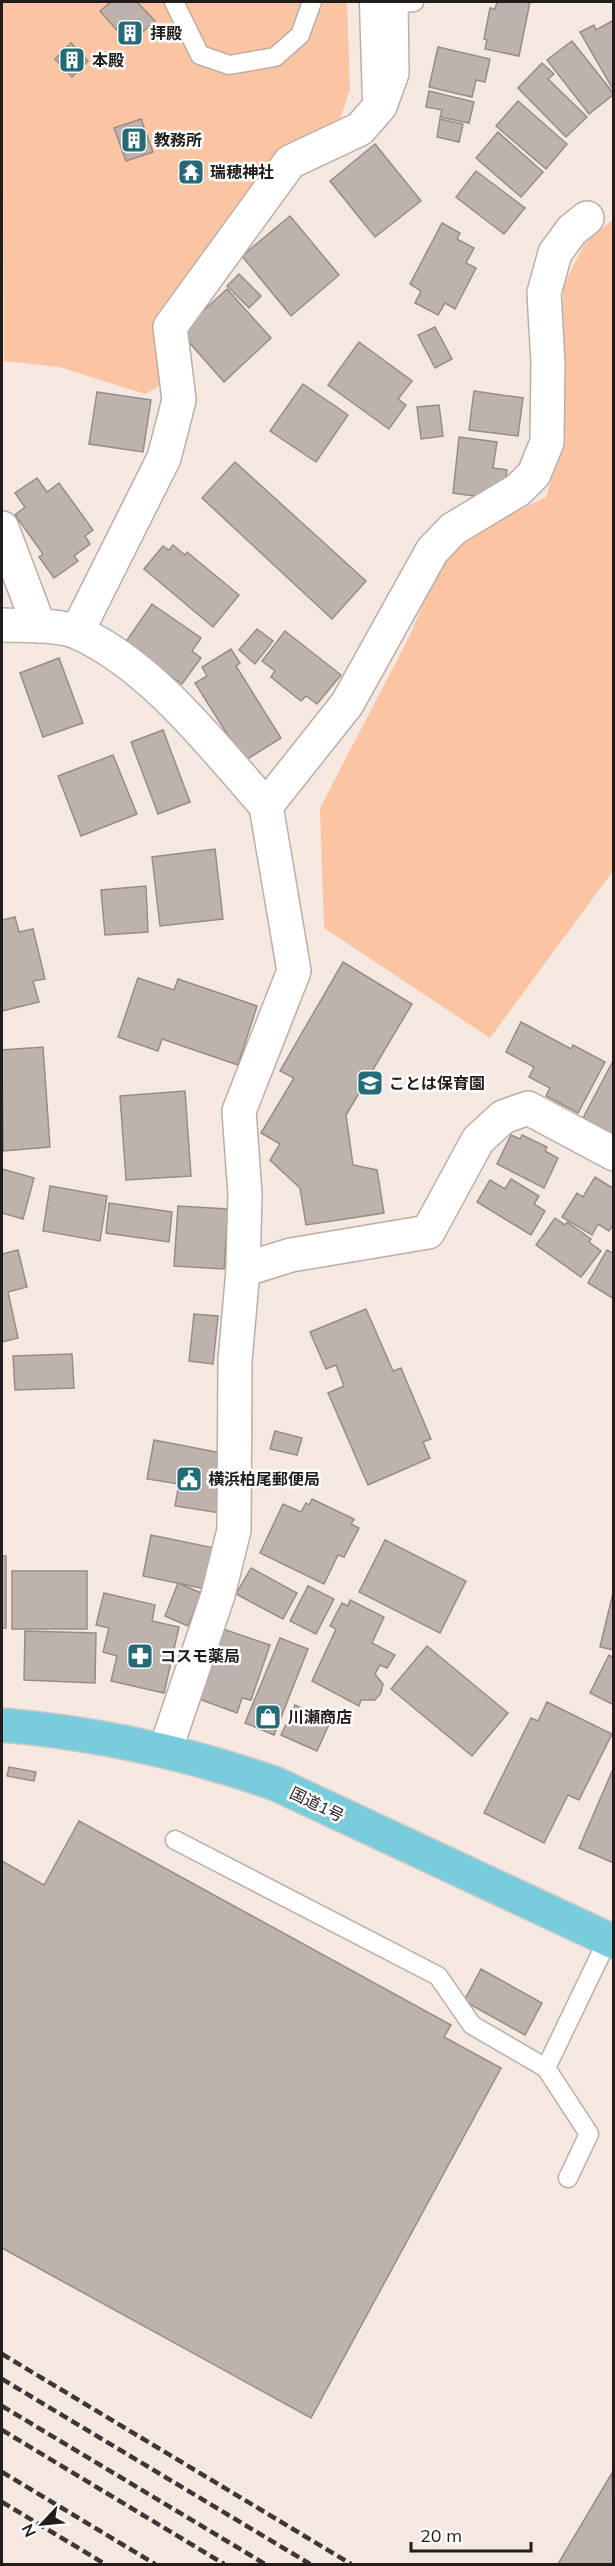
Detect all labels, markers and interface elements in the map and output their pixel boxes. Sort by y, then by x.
building icon: 拝殿 [115,18,145,48]
place label: 拝殿 [150,23,182,43]
building icon: 本殿 [57,45,87,75]
place label: 本殿 [92,50,124,70]
building icon: 教務所 [119,125,149,155]
place label: 教務所 [154,130,202,150]
temple icon: 瑞穂神社 [176,157,206,187]
place label: 瑞穂神社 [210,162,274,182]
school or university icon: ことは保育園 [355,1068,385,1098]
place label: ことは保育園 [389,1073,485,1093]
public building icon: 横浜柏尾郵便局 [174,1464,204,1494]
place label: 横浜柏尾郵便局 [208,1469,320,1489]
pharmacy icon: コスモ薬局 [125,1641,155,1671]
place label: コスモ薬局 [160,1646,240,1666]
shop icon: 川瀬商店 [253,1702,283,1732]
place label: 川瀬商店 [288,1707,352,1727]
street label: 国道1号 [287,1782,347,1826]
north arrow [12,2494,72,2554]
scale bar [411,2515,531,2553]
text: N [17,2521,40,2540]
text: 20 m [420,2524,462,2547]

